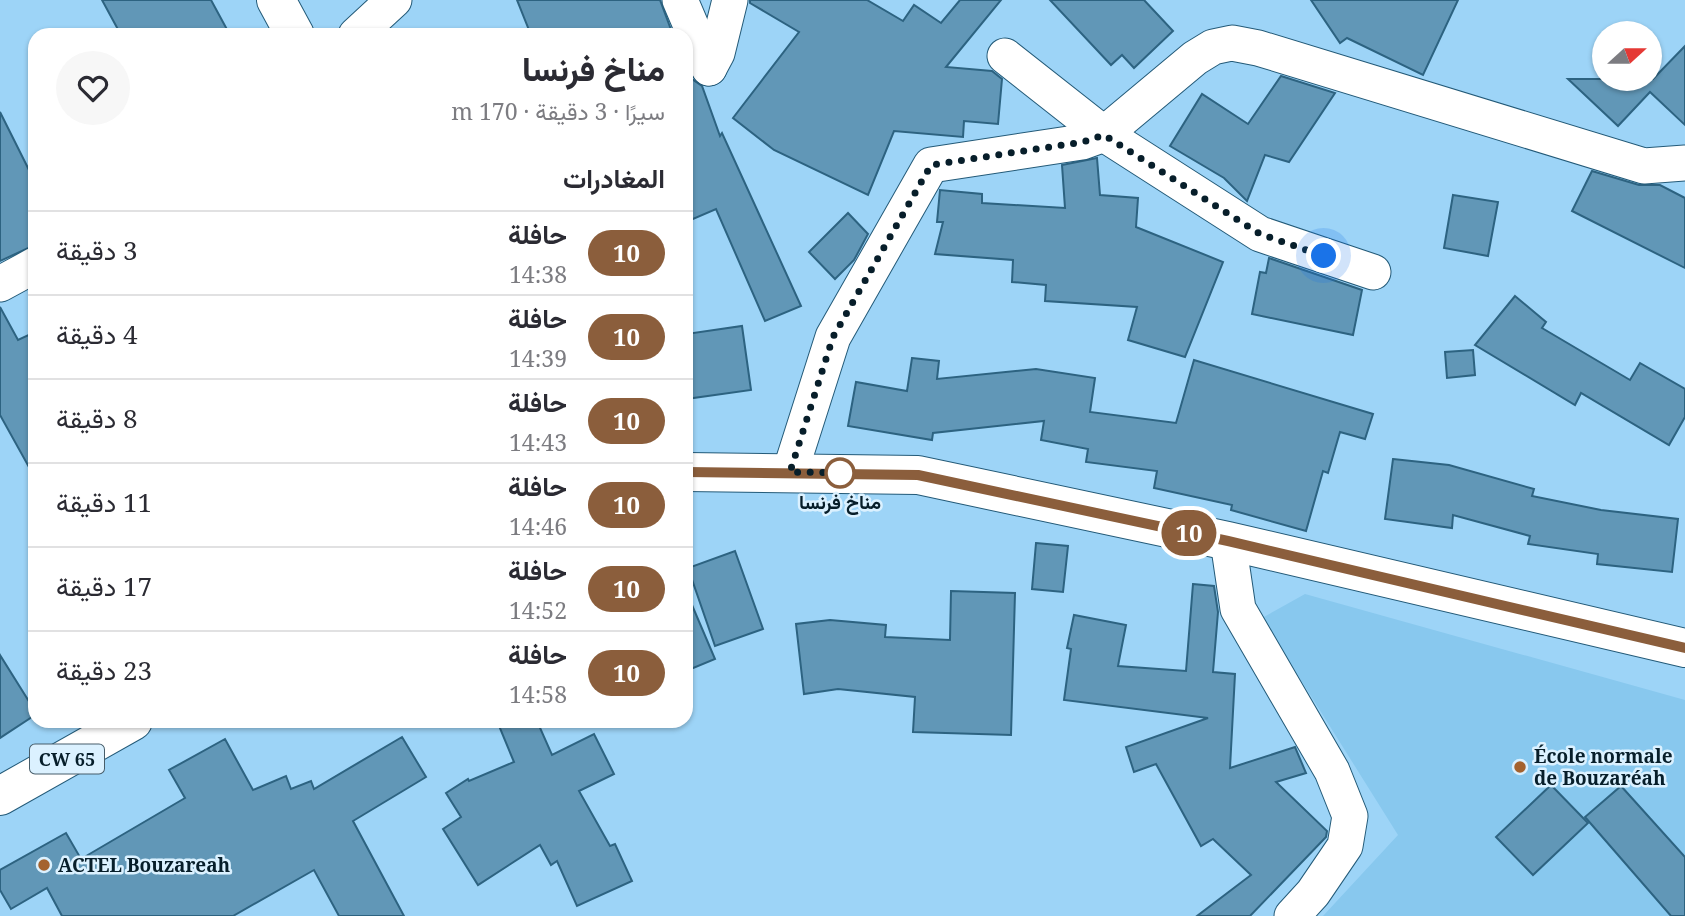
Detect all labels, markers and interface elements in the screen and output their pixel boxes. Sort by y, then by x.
north arrow [1592,21,1662,91]
map controls [1592,21,1662,91]
text: مناخ فرنسا [522,46,665,91]
button: heart [56,51,130,125]
text: سيرًا · 3 دقيقة · 170 m [451,95,665,127]
text: المغادرات [563,160,665,196]
text: حافلة [508,216,567,252]
text: 3 دقيقة [56,232,137,268]
text: 10 [613,236,640,269]
your location [1306,238,1341,273]
text: 14:38 [509,258,567,290]
text: حافلة [508,300,567,336]
text: 4 دقيقة [56,316,137,352]
text: 10 [613,320,640,353]
text: 14:39 [509,342,567,374]
text: حافلة [508,384,567,420]
text: 8 دقيقة [56,400,137,436]
text: 10 [613,404,640,437]
text: 14:43 [509,426,567,458]
marker: مناخ فرنسا [825,458,855,488]
text: حافلة [508,468,567,504]
text: 11 دقيقة [56,484,152,520]
text: 10 [613,488,640,521]
place label: مناخ فرنسا [799,489,881,515]
text: 14:46 [509,510,567,542]
line badge: 10 [1158,510,1220,556]
text: 10 [1175,516,1203,549]
text: حافلة [508,552,567,588]
text: 17 دقيقة [56,568,152,604]
text: 10 [613,572,640,605]
text: 14:52 [509,594,567,626]
text: حافلة [508,636,567,672]
text: 23 دقيقة [56,652,152,688]
text: 10 [613,656,640,689]
text: 14:58 [509,678,567,710]
place label: École normale de Bouzaréah [1534,743,1673,791]
road number: CW 65 [30,744,104,774]
marker: École normale de Bouzaréah [1512,759,1528,775]
place label: ACTEL Bouzareah [58,852,231,878]
marker: ACTEL Bouzareah [36,857,52,873]

